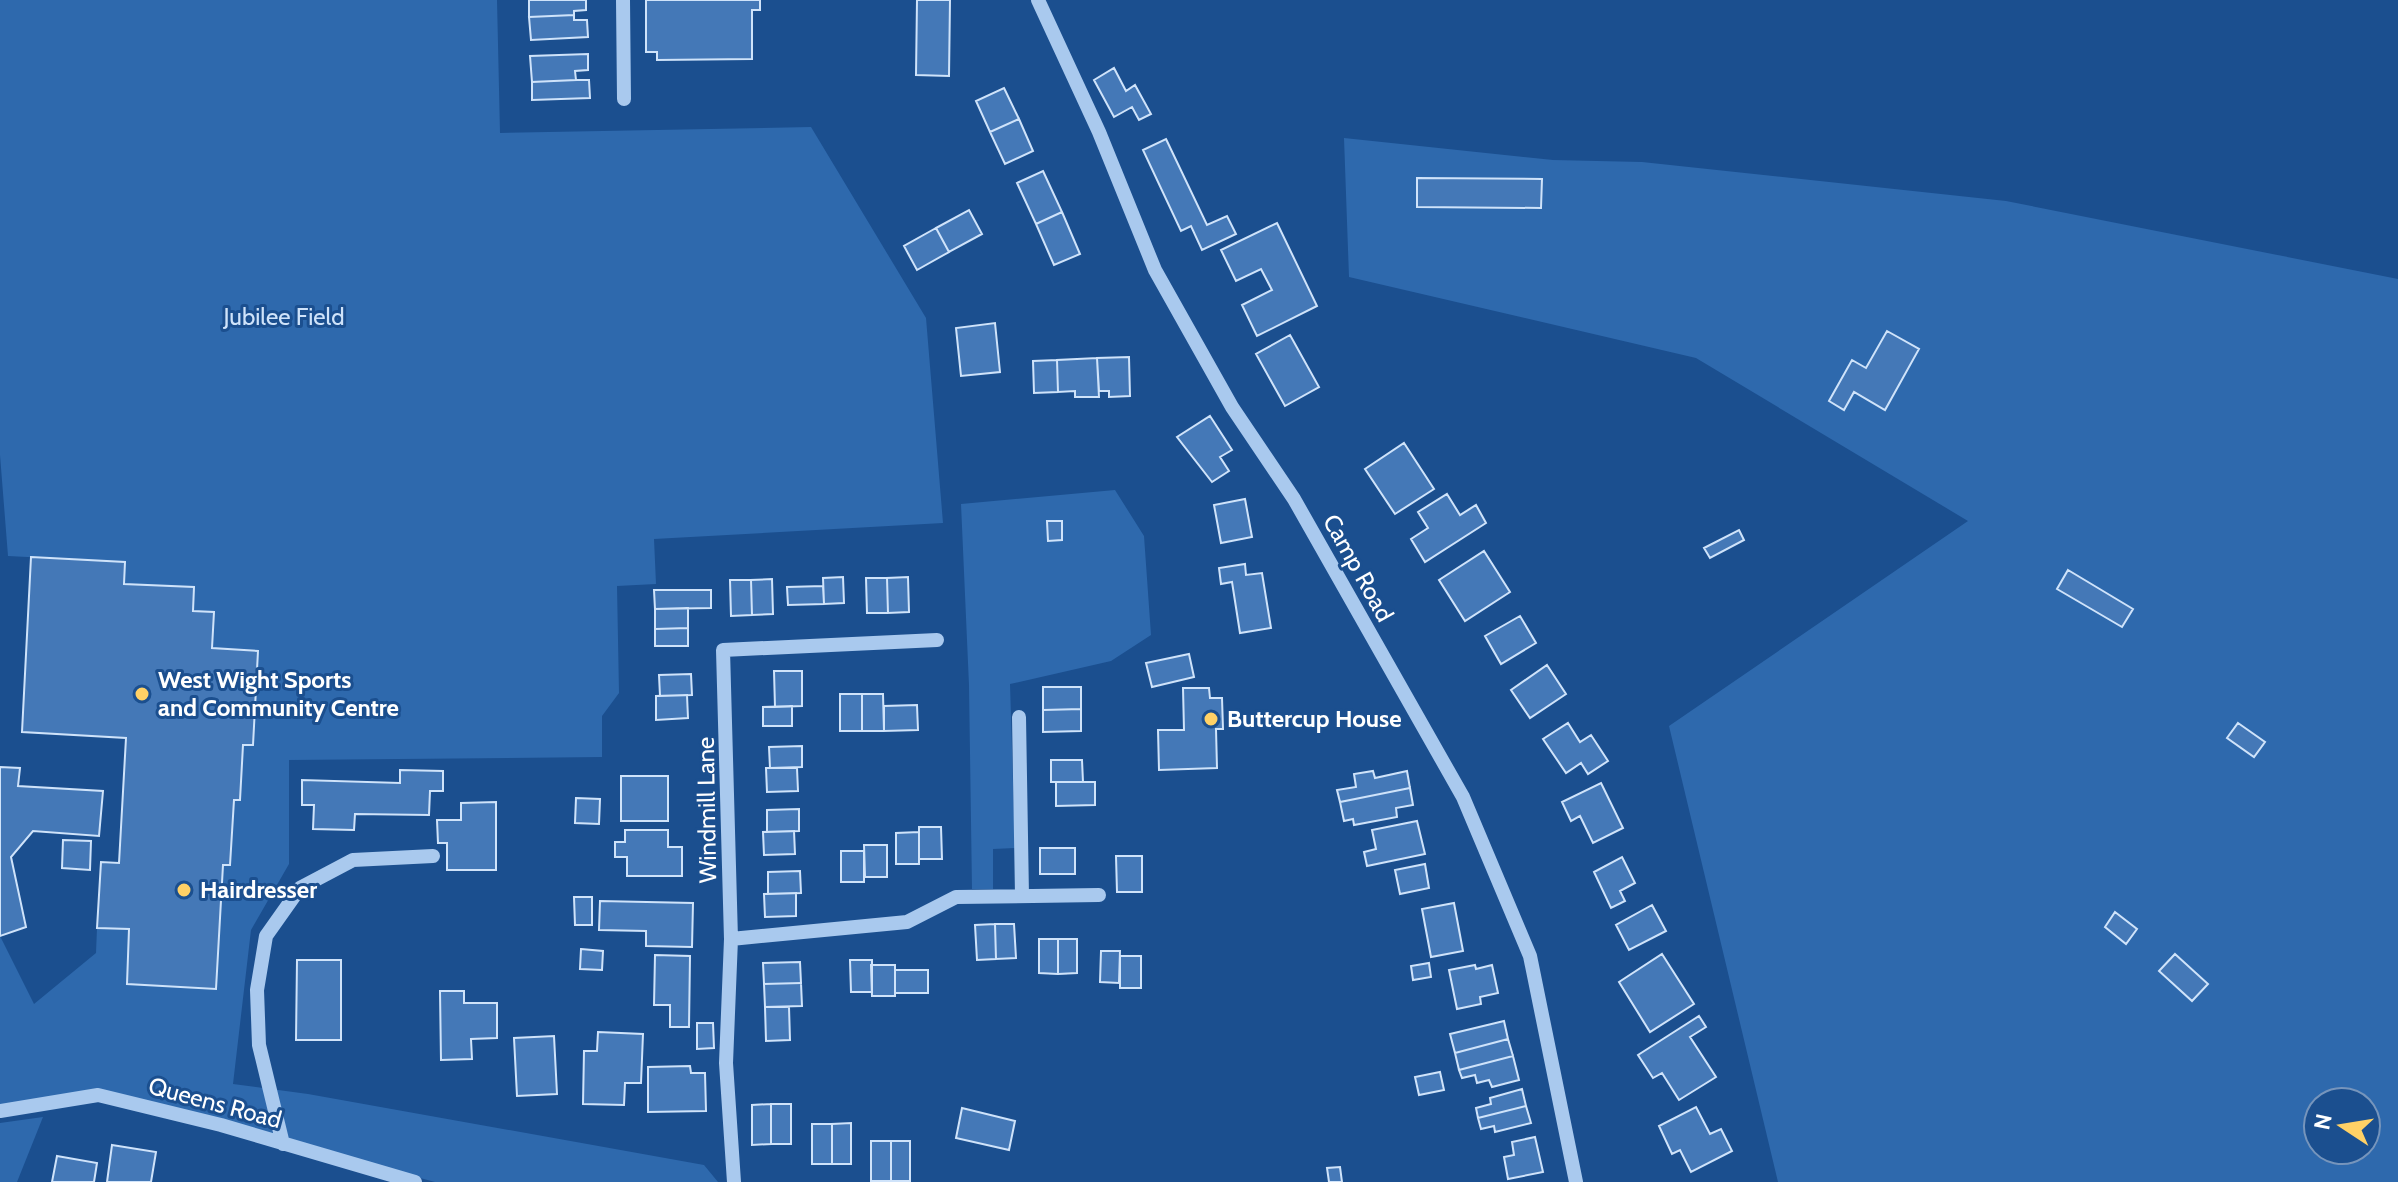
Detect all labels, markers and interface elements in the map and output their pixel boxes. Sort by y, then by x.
park label: Jubilee Field [223,302,345,331]
street label: Camp Road [1317,509,1400,626]
place label: West Wight Sports and Community Centre [158,665,399,722]
marker: West Wight Sports and Community Centre [133,685,151,703]
place label: Buttercup House [1227,704,1402,733]
marker: Buttercup House [1202,710,1220,728]
street label: Windmill Lane [691,737,722,884]
place label: Hairdresser [200,875,317,904]
marker: Hairdresser [175,881,193,899]
street label: Queens Road [146,1071,285,1134]
north arrow [2302,1086,2382,1166]
text: N [2308,1112,2338,1132]

